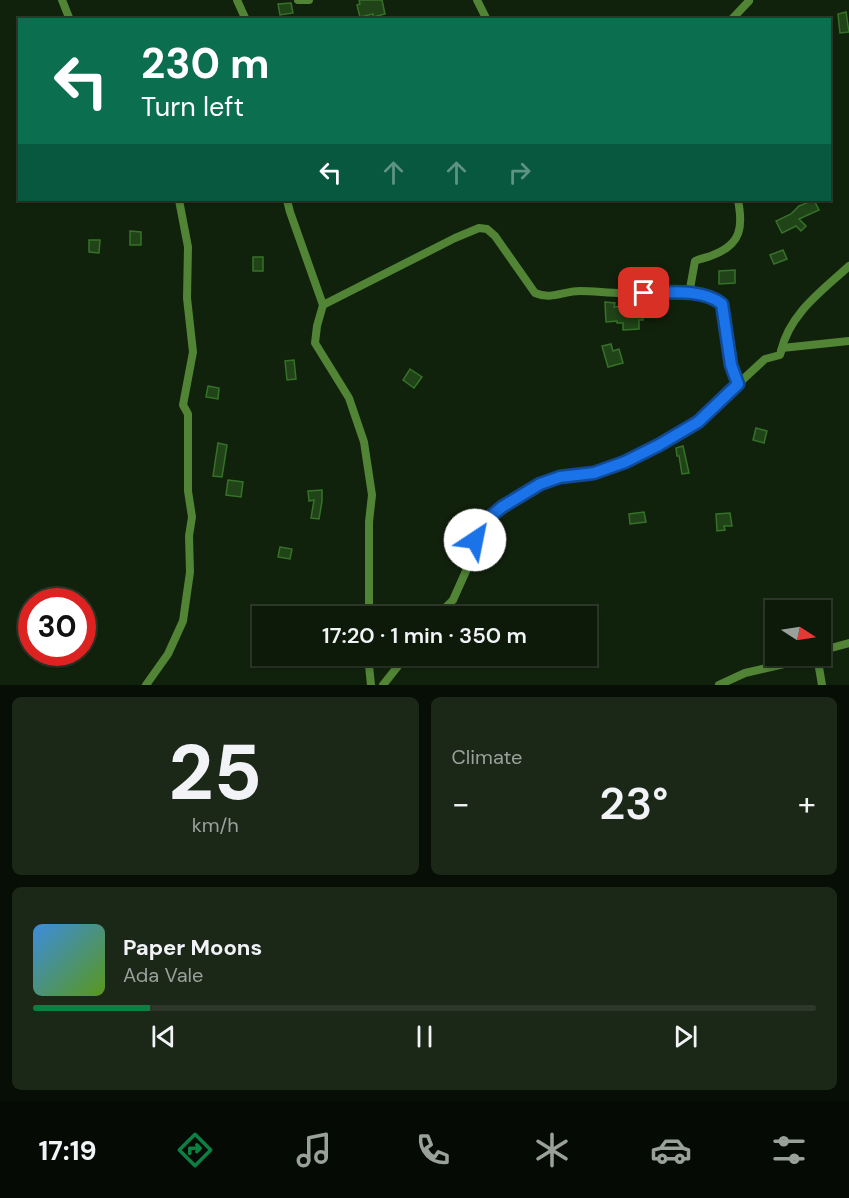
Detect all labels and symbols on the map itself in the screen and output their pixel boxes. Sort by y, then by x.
pin [618,267,669,318]
position arrow [443,508,507,572]
speed limit sign: 30 [18,588,96,666]
north arrow [765,600,831,666]

